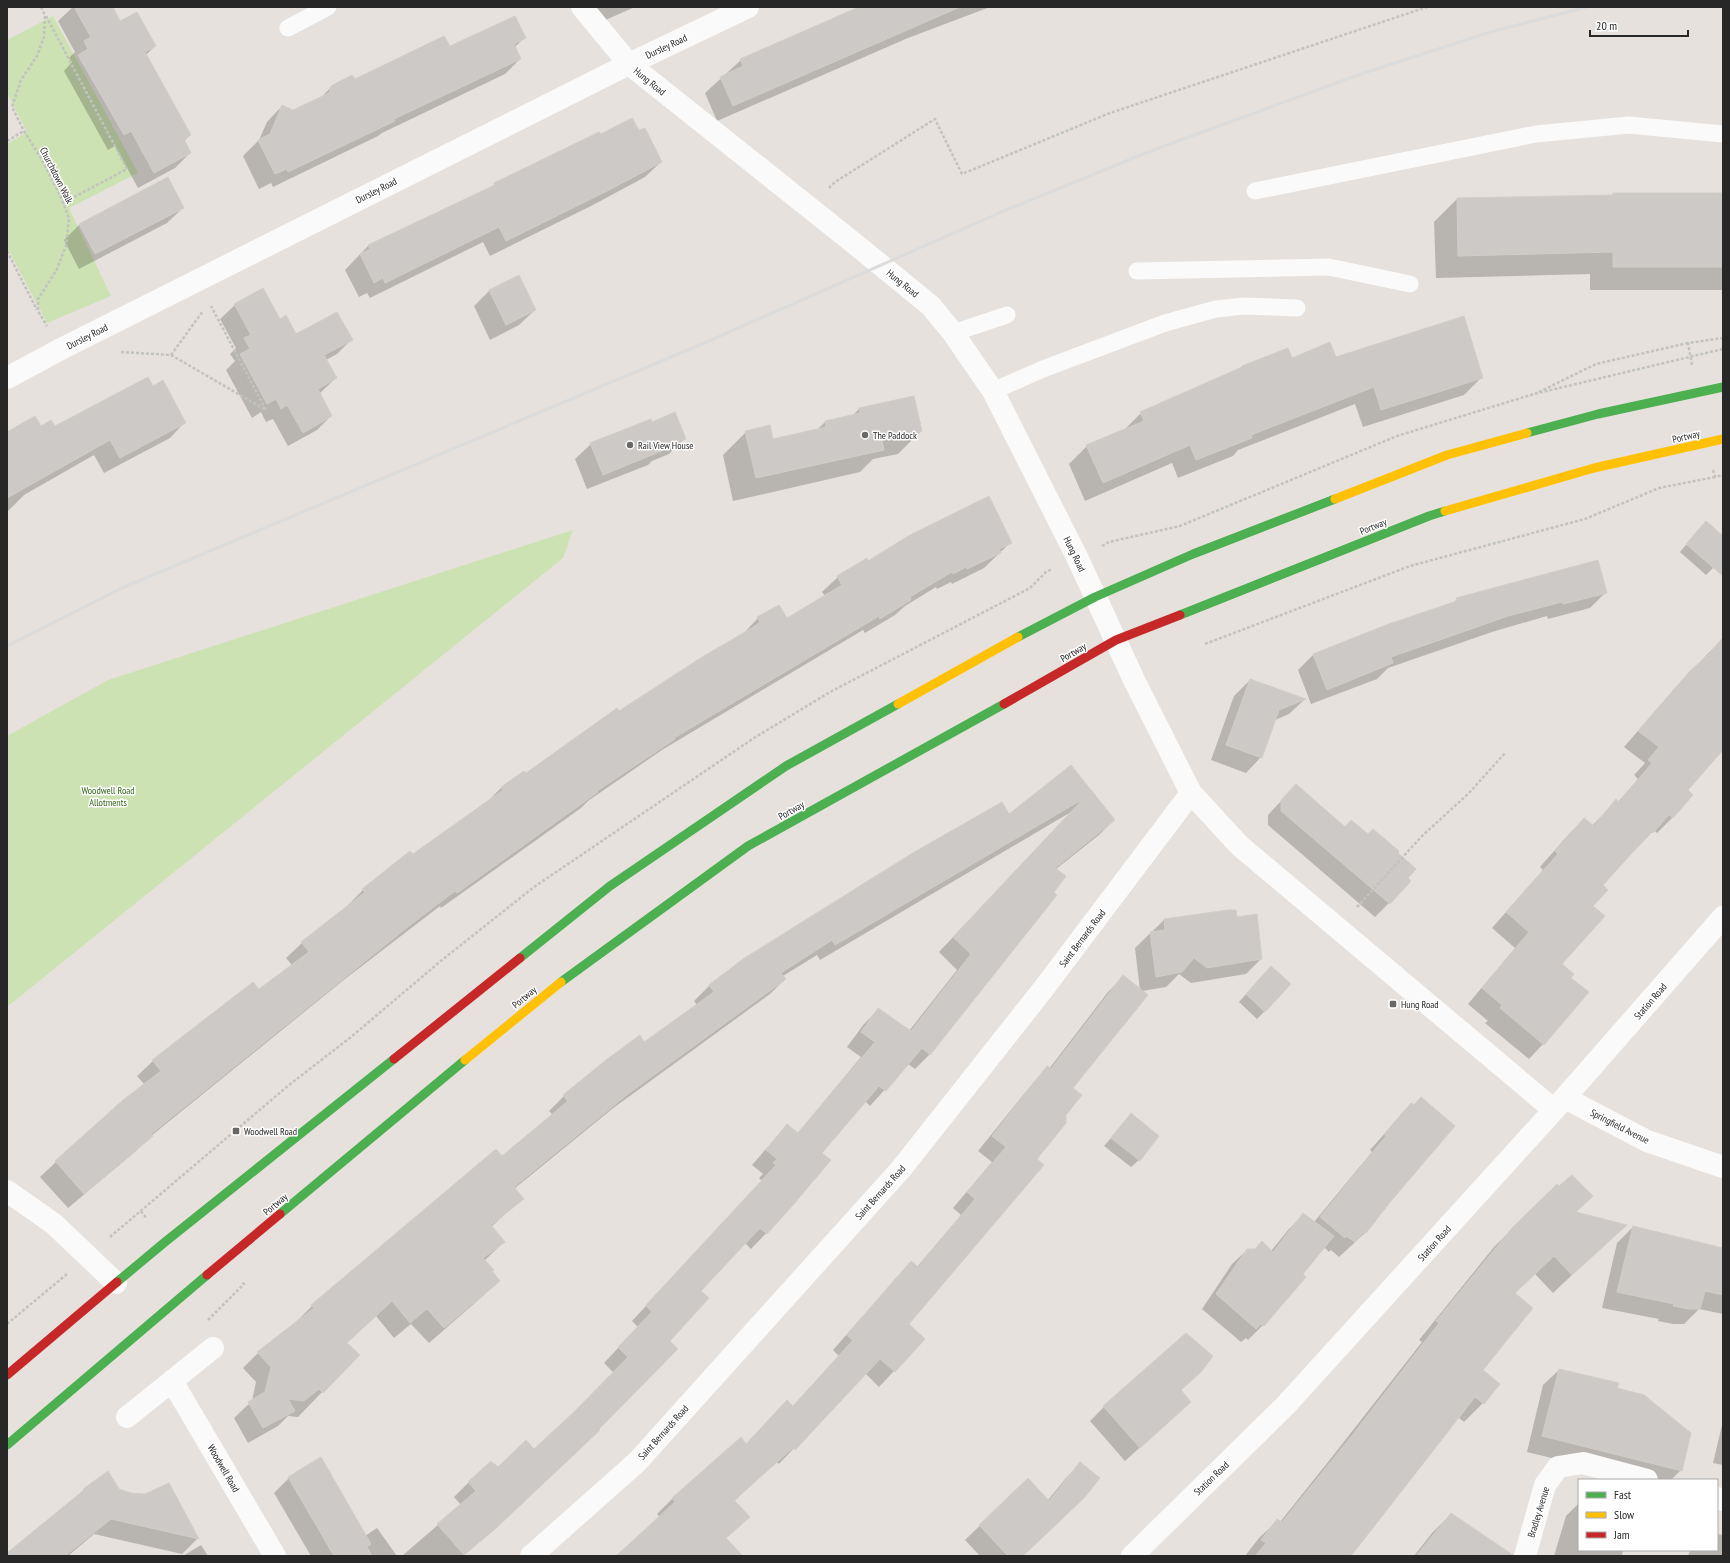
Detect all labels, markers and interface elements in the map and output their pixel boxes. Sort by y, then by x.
scale bar [1590,12,1688,38]
text: 20 m [1596,18,1617,33]
street label: Dursley Road [643,31,689,62]
street label: Hung Road [631,65,668,98]
street label: Churchdown Walk [37,145,76,206]
street label: Dursley Road [353,175,399,206]
street label: Hung Road [884,267,921,300]
street label: Dursley Road [64,321,110,352]
street label: Portway [1671,427,1701,446]
place label: The Paddock [873,429,917,442]
marker: The Paddock [860,430,870,440]
place label: Rail View House [638,439,693,452]
marker: Rail View House [625,440,635,450]
street label: Portway [1358,515,1389,538]
street label: Hung Road [1060,534,1089,574]
street label: Portway [1058,640,1089,665]
park label: Woodwell Road Allotments [81,784,135,809]
street label: Portway [776,798,807,823]
street label: Saint Bernards Road [1056,907,1108,970]
street label: Station Road [1631,981,1670,1022]
street label: Portway [509,983,539,1011]
place label: Hung Road [1401,998,1439,1011]
marker: Hung Road [1388,999,1398,1009]
street label: Springfield Avenue [1588,1106,1651,1147]
place label: Woodwell Road [244,1125,297,1138]
marker: Woodwell Road [231,1126,241,1136]
street label: Saint Bernards Road [852,1162,908,1222]
street label: Portway [260,1190,290,1218]
street label: Station Road [1415,1223,1454,1264]
street label: Saint Bernards Road [635,1402,691,1462]
street label: Woodwell Road [205,1442,242,1495]
street label: Station Road [1191,1458,1232,1498]
legend [1578,1479,1718,1551]
street label: Bradley Avenue [1525,1485,1552,1539]
text: Fast [1614,1487,1632,1502]
text: Slow [1614,1507,1635,1522]
text: Jam [1613,1527,1630,1542]

